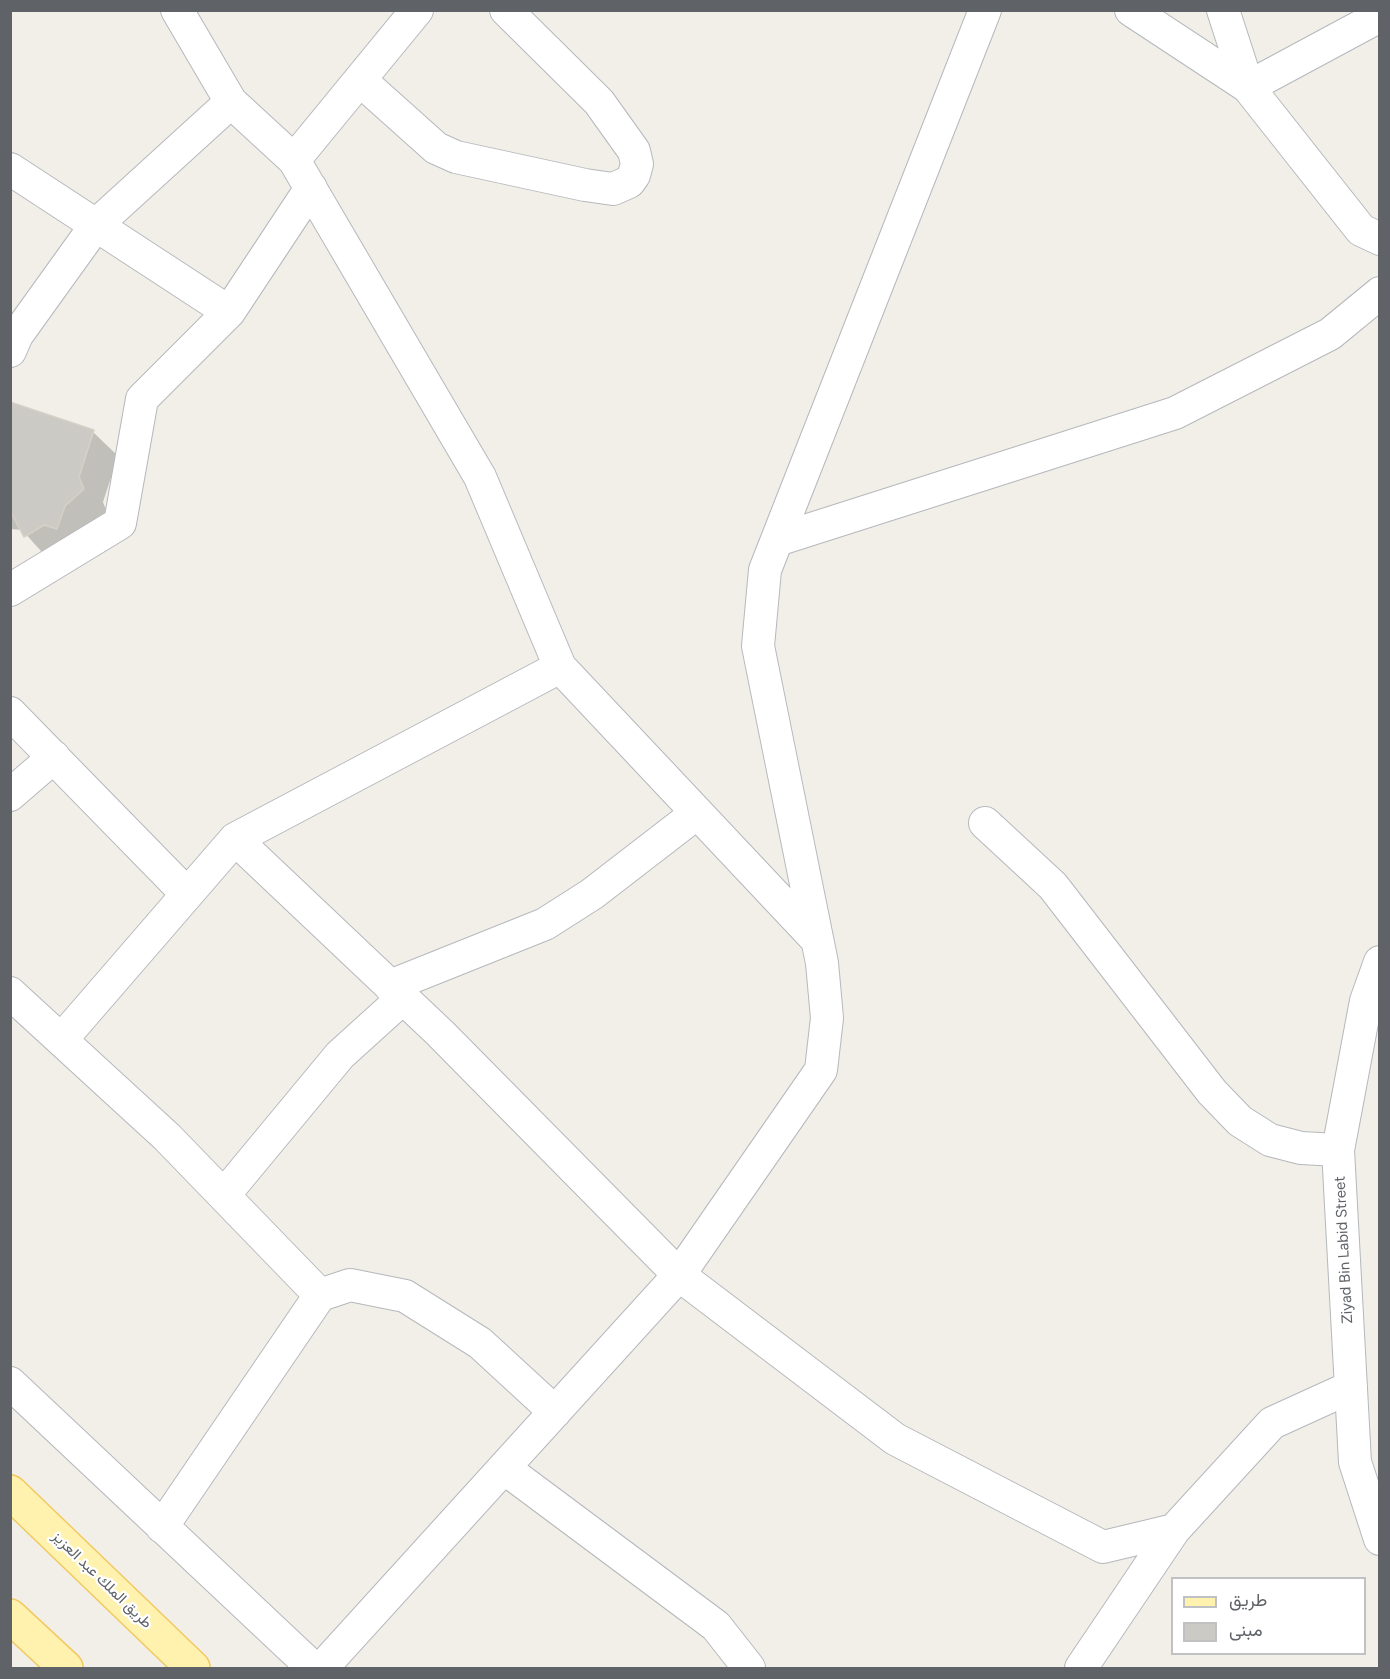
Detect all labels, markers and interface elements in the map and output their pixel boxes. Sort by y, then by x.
street label: Ziyad Bin Labid Street [1331,1176,1357,1324]
street label: طريق الملك عبد العزيز [48,1528,156,1632]
legend [1171,1577,1366,1655]
text: طريق [1229,1589,1267,1611]
text: مبنى [1229,1619,1263,1641]

